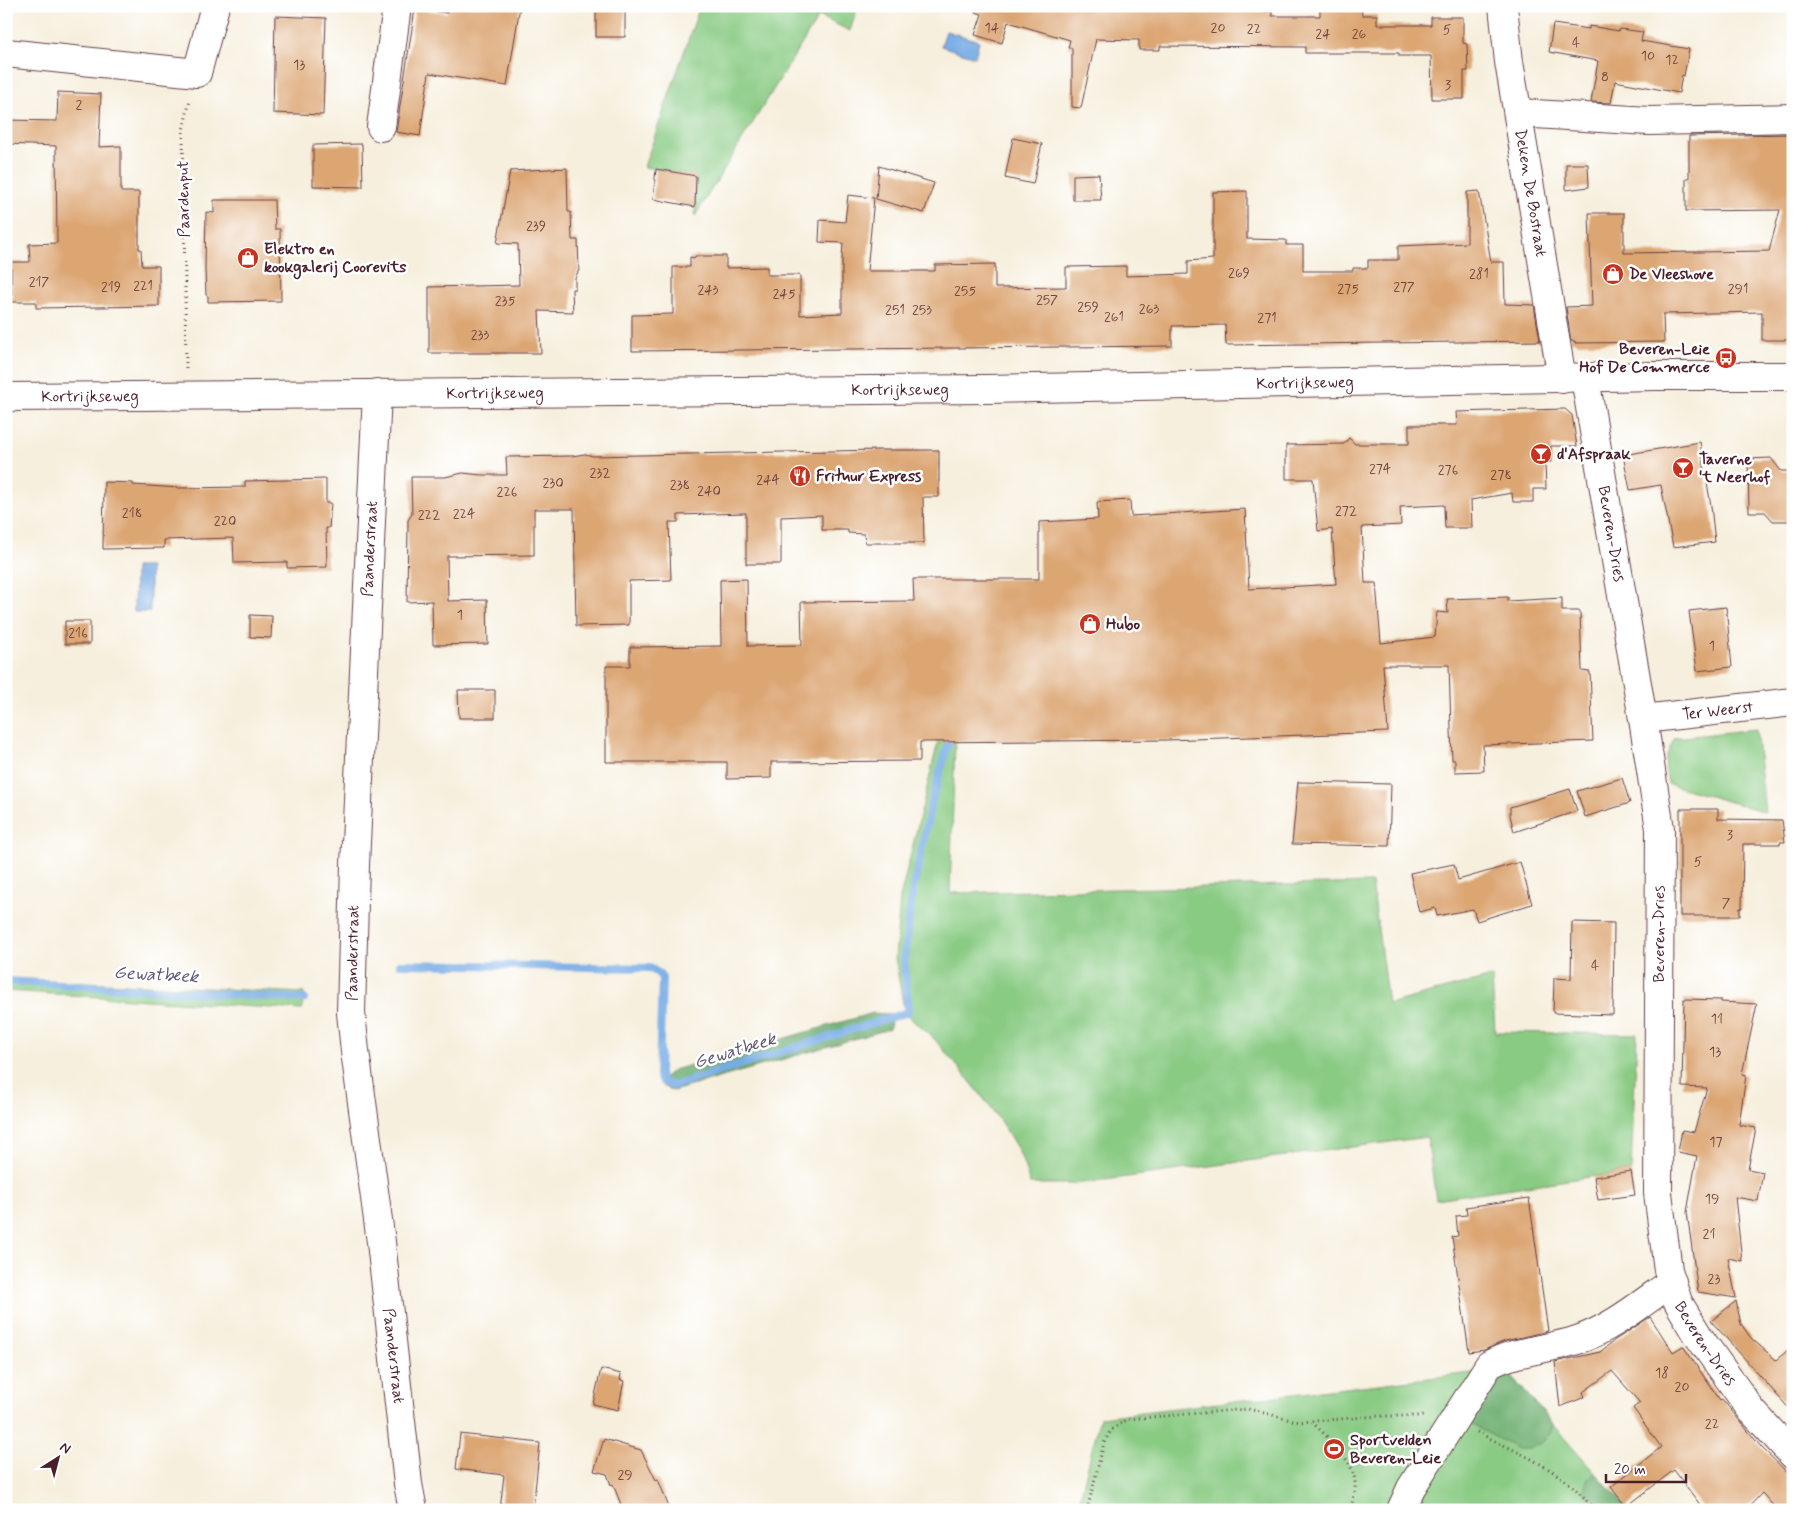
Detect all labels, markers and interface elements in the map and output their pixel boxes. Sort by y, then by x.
house number: 14 [985,19,1000,37]
house number: 20 [1211,19,1225,37]
house number: 22 [1247,20,1261,38]
house number: 5 [1443,21,1451,39]
house number: 24 [1315,25,1331,43]
house number: 26 [1352,25,1367,43]
house number: 4 [1572,34,1580,52]
house number: 10 [1641,47,1655,65]
house number: 12 [1665,51,1679,69]
house number: 13 [293,56,305,74]
house number: 8 [1601,68,1609,86]
house number: 3 [1445,76,1451,94]
house number: 2 [76,96,83,114]
street label: Deken De Bostraat [1510,127,1552,258]
street label: Paardenput [173,160,195,238]
house number: 239 [526,217,546,235]
place label: Elektro en kookgalerij Coorevits [264,239,406,280]
shop icon: Elektro en kookgalerij Coorevits [236,246,260,270]
shop icon: De Vleeshove [1601,262,1625,286]
house number: 269 [1228,264,1250,282]
place label: De Vleeshove [1629,264,1714,285]
house number: 281 [1469,265,1489,283]
house number: 217 [29,273,50,291]
house number: 221 [133,277,153,295]
house number: 219 [101,278,121,296]
house number: 277 [1393,278,1415,296]
house number: 275 [1337,280,1359,298]
house number: 291 [1728,280,1748,298]
house number: 243 [697,281,719,299]
house number: 255 [954,282,976,300]
house number: 245 [772,285,796,303]
house number: 257 [1036,291,1058,309]
house number: 235 [495,292,515,310]
house number: 259 [1077,298,1099,316]
house number: 263 [1139,300,1159,318]
house number: 251 [885,301,905,319]
house number: 253 [912,301,932,319]
house number: 261 [1104,308,1124,326]
house number: 271 [1257,309,1277,327]
house number: 233 [471,326,490,344]
place label: Beveren-Leie Hof De Commerce [1579,339,1710,378]
bus stop icon: Beveren-Leie Hof De Commerce [1714,346,1738,370]
street label: Kortrijkseweg [1256,371,1354,394]
street label: Kortrijkseweg [851,379,949,401]
street label: Kortrijkseweg [446,382,544,404]
street label: Kortrijkseweg [41,385,139,407]
bar icon: d'Afspraak [1529,442,1553,466]
place label: d'Afspraak [1557,444,1631,465]
place label: Taverne 't Neerhof [1699,449,1770,488]
bar icon: Taverne 't Neerhof [1671,456,1695,480]
house number: 274 [1369,460,1391,478]
house number: 276 [1438,461,1458,479]
house number: 232 [589,464,611,482]
restaurant icon: Frituur Express [788,464,812,488]
place label: Frituur Express [816,466,922,487]
house number: 278 [1490,466,1512,484]
house number: 244 [756,471,780,489]
house number: 230 [542,474,564,492]
house number: 238 [670,476,690,494]
house number: 240 [697,482,721,500]
house number: 226 [497,483,517,501]
street label: Beveren-Dries [1593,484,1630,583]
street label: Paanderstraat [357,501,383,597]
house number: 272 [1335,502,1357,520]
house number: 218 [122,504,142,522]
house number: 224 [453,505,475,523]
house number: 222 [418,506,440,524]
house number: 220 [214,512,236,530]
house number: 1 [457,606,463,624]
shop icon: Hubo [1078,612,1102,636]
place label: Hubo [1106,614,1140,635]
house number: 216 [68,624,88,642]
house number: 1 [1709,637,1715,655]
street label: Ter Weerst [1681,696,1754,725]
house number: 3 [1727,826,1733,844]
house number: 5 [1694,853,1702,871]
street label: Beveren-Dries [1649,885,1670,983]
house number: 7 [1722,894,1731,912]
street label: Paanderstraat [342,905,364,1001]
house number: 4 [1591,957,1599,975]
water label: Gewatbeek [113,961,200,989]
house number: 11 [1711,1010,1723,1028]
water label: Gewatbeek [691,1027,780,1075]
house number: 13 [1709,1043,1721,1061]
house number: 17 [1709,1133,1723,1151]
house number: 19 [1705,1190,1719,1208]
house number: 21 [1703,1225,1715,1243]
house number: 23 [1708,1270,1720,1288]
street label: Beveren-Dries [1670,1298,1741,1390]
street label: Paanderstraat [378,1307,409,1405]
house number: 18 [1655,1364,1669,1382]
house number: 20 [1675,1378,1689,1396]
house number: 22 [1705,1415,1719,1433]
place label: Sportvelden Beveren-Leie [1350,1430,1441,1469]
north arrow [32,1434,82,1484]
sports icon: Sportvelden Beveren-Leie [1322,1437,1346,1461]
text: N [56,1438,74,1458]
scale bar [1606,1451,1686,1483]
text: 20 m [1614,1460,1646,1480]
house number: 29 [617,1466,633,1484]

